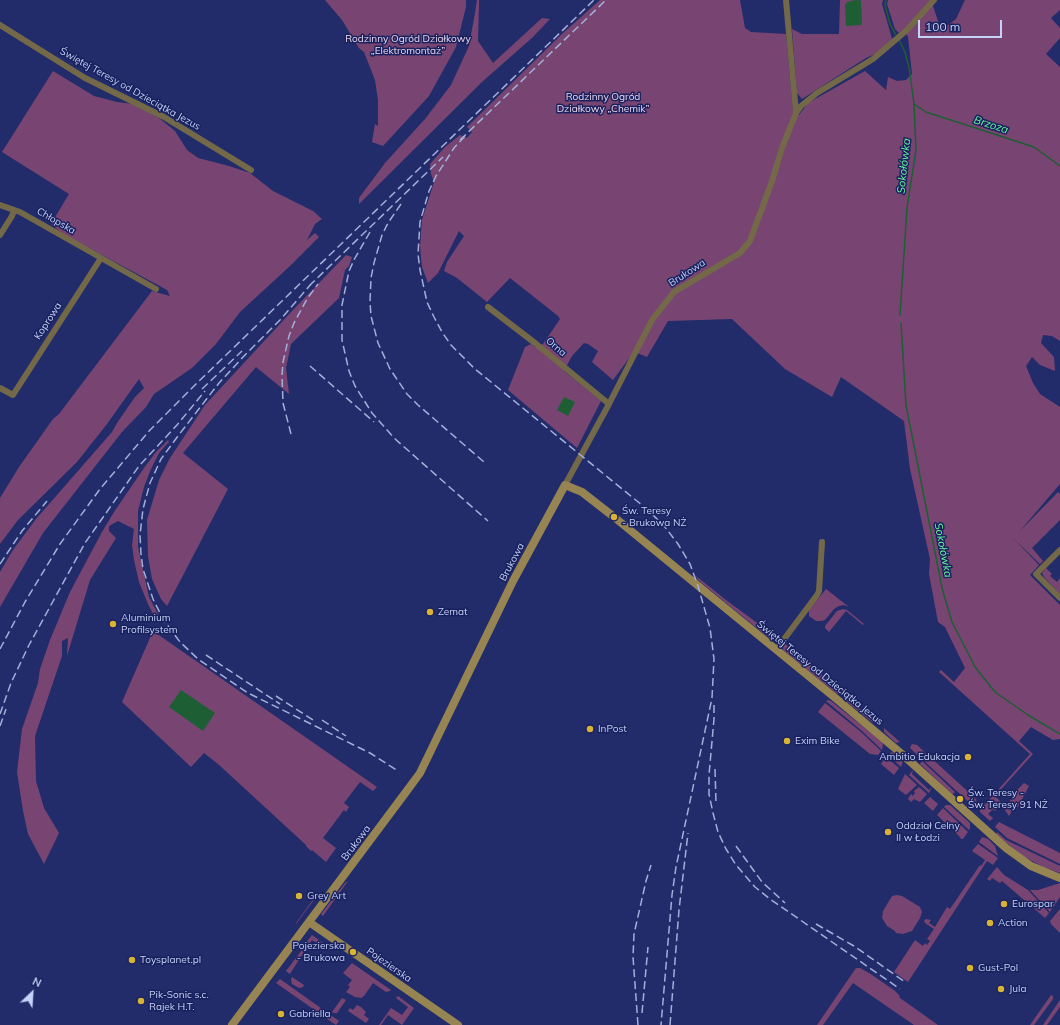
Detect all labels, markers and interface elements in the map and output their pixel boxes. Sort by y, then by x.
scale bar [920,12,1004,38]
text: 100 m [925,19,960,34]
park label: Rodzinny Ogród Działkowy „Elektromontaż” [345,33,471,56]
street label: Świętej Teresy od Dzieciątka Jezus [58,45,202,133]
park label: Rodzinny Ogród Działkowy „Chemik” [557,91,649,114]
water label: Brzoza [972,113,1010,137]
water label: Sokołówka [895,138,913,194]
street label: Chłopska [34,205,78,237]
street label: Brukowa [666,257,708,289]
street label: Koprowa [32,300,64,342]
street label: Orna [543,335,569,359]
place label: Św. Teresy - Brukowa NŻ [622,505,686,528]
marker: Św. Teresy - Brukowa NŻ [609,512,619,522]
water label: Sokołówka [931,521,955,579]
street label: Brukowa [497,541,527,583]
place label: Zemat [438,606,468,618]
marker: Zemat [425,607,435,617]
place label: Aluminium Profilsystem [121,612,177,636]
street label: Świętej Teresy od Dzieciątka Jezus [754,618,886,728]
marker: Aluminium Profilsystem [108,619,118,629]
place label: InPost [598,723,627,735]
marker: InPost [585,724,595,734]
place label: Exim Bike [795,735,840,747]
marker: Exim Bike [782,736,792,746]
place label: Ambitio Edukacja [879,751,960,763]
marker: Ambitio Edukacja [963,752,973,762]
place label: Św. Teresy - Św. Teresy 91 NŻ [968,787,1048,810]
marker: Św. Teresy - Św. Teresy 91 NŻ [955,794,965,804]
place label: Oddział Celny II w Łodzi [896,820,960,844]
street label: Brukowa [339,823,373,863]
marker: Oddział Celny II w Łodzi [883,827,893,837]
place label: Grey Art [307,890,346,902]
marker: Grey Art [294,891,304,901]
place label: Eurospar [1012,898,1054,910]
marker: Eurospar [999,899,1009,909]
place label: Action [998,917,1028,929]
marker: Action [985,918,995,928]
place label: Pojezierska - Brukowa [293,940,345,964]
street label: Pojezierska [364,945,414,985]
marker: Pojezierska - Brukowa [348,947,358,957]
place label: Toysplanet.pl [140,954,201,966]
marker: Toysplanet.pl [127,955,137,965]
place label: Gust-Pol [978,962,1018,974]
marker: Gust-Pol [965,963,975,973]
north arrow [12,973,52,1013]
text: N [30,974,44,990]
place label: Jula [1009,983,1026,995]
marker: Jula [996,984,1006,994]
place label: Pik-Sonic s.c. Rajek H.T. [149,989,209,1012]
marker: Pik-Sonic s.c. Rajek H.T. [136,996,146,1006]
place label: Gabriella [289,1008,331,1020]
marker: Gabriella [276,1009,286,1019]

